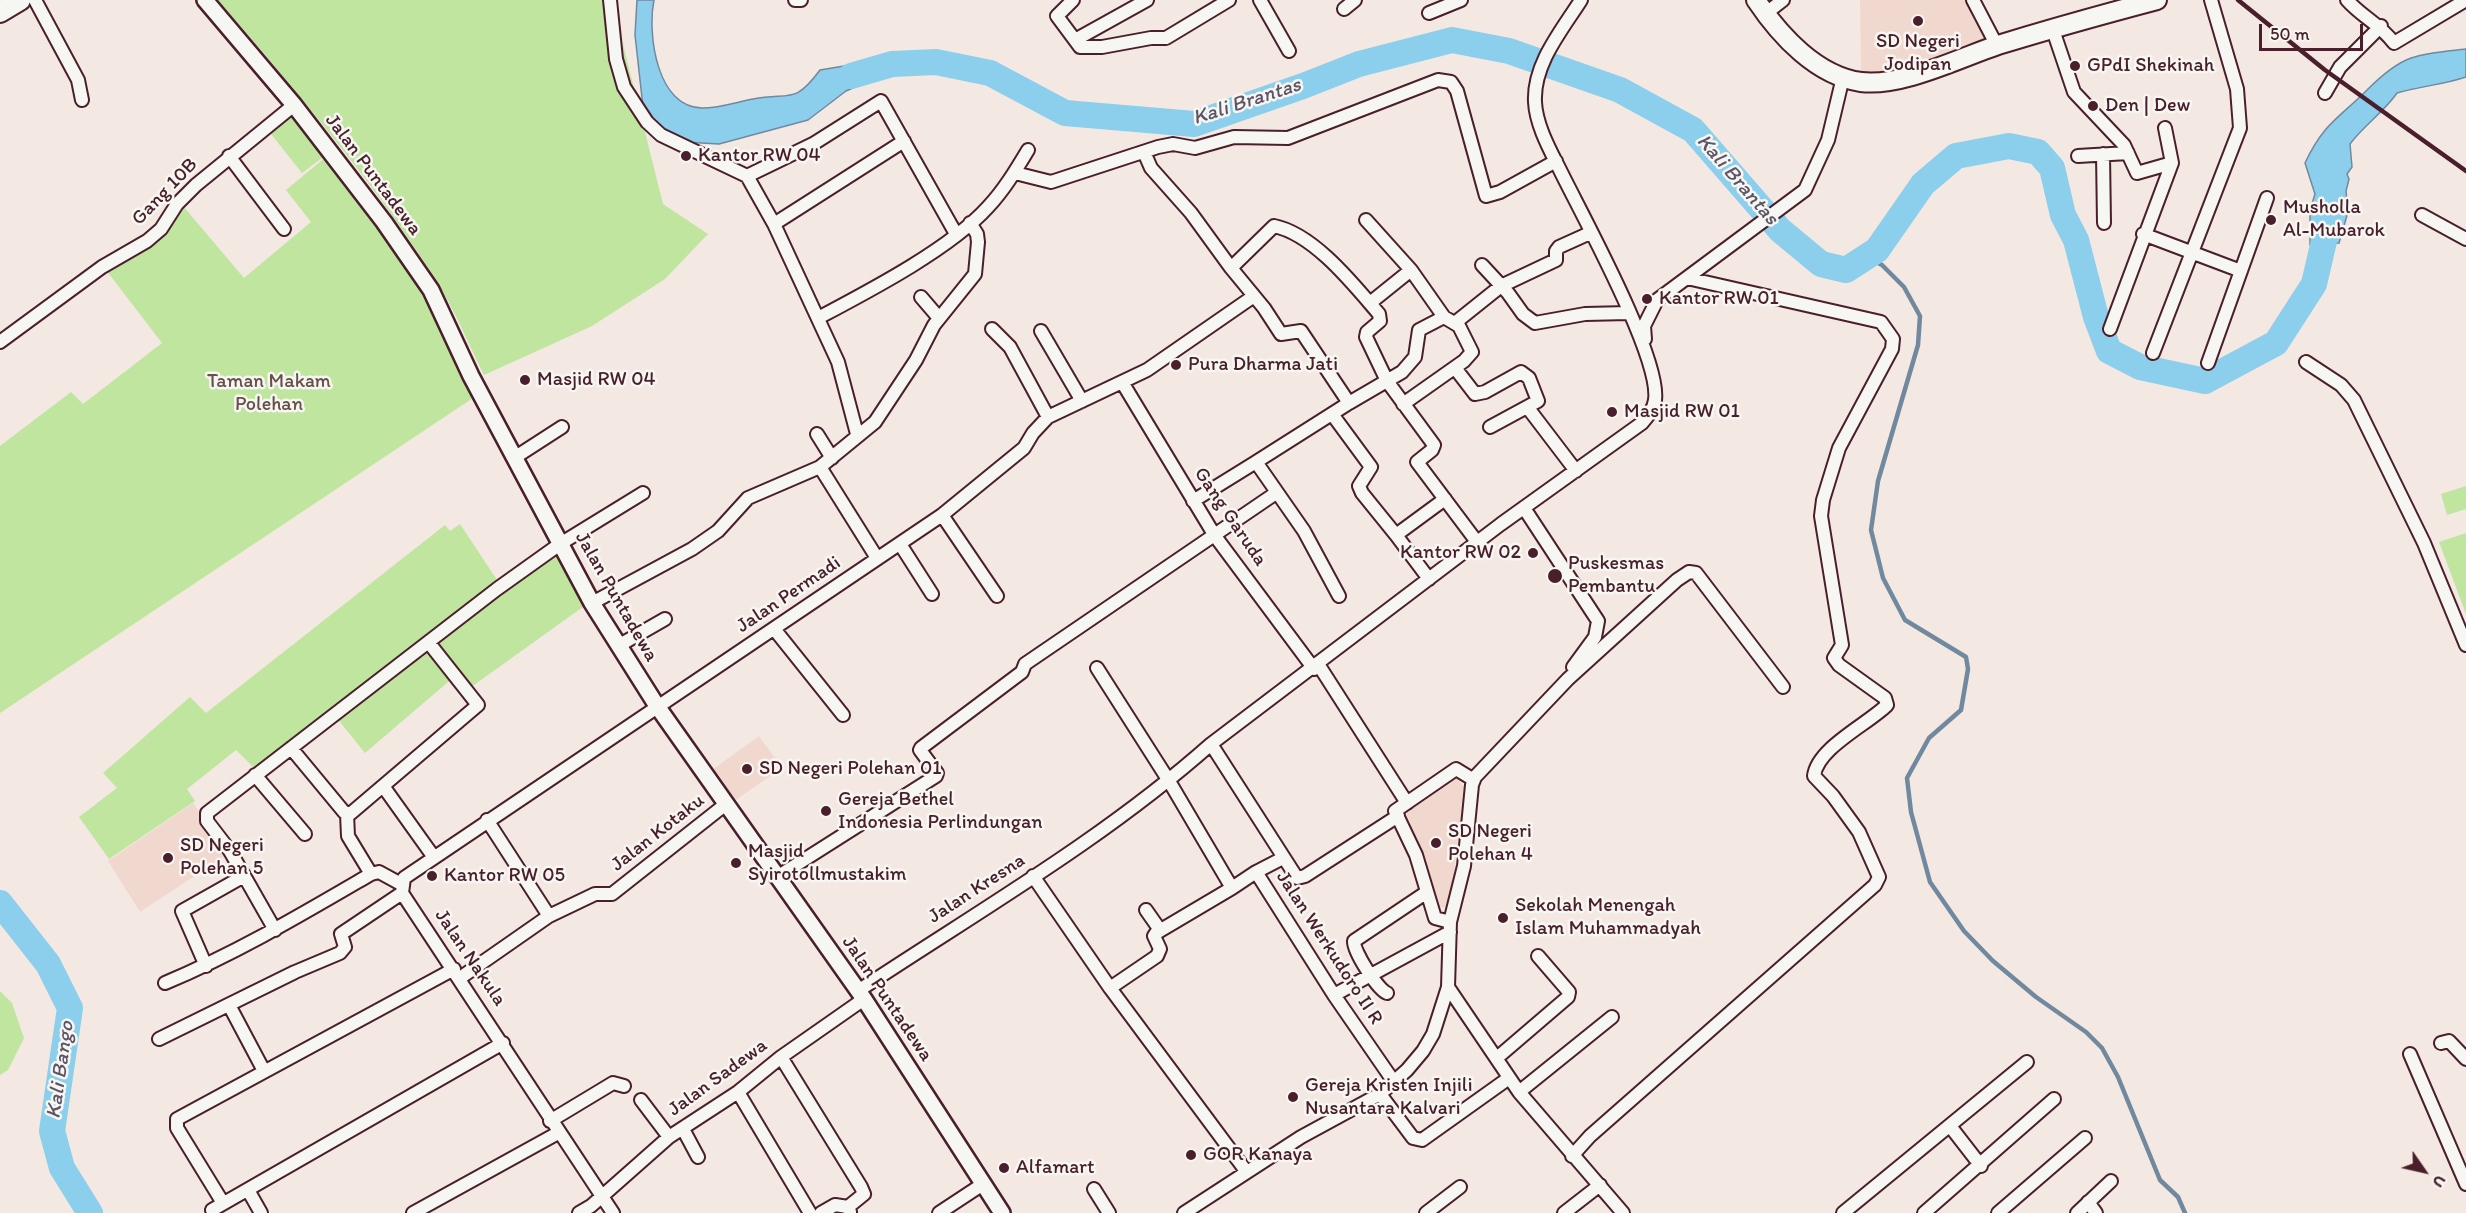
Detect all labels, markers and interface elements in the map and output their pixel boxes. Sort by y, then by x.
scale bar [2262,12,2366,50]
marker: SD Negeri Jodipan [1911,14,1925,28]
text: 50 m [2270,23,2310,45]
place label: SD Negeri Jodipan [1876,30,1960,77]
place label: GPdI Shekinah [2087,54,2215,78]
marker: GPdI Shekinah [2068,59,2082,73]
water label: Kali Brantas [1190,73,1304,131]
place label: Den | Dew [2105,94,2190,118]
marker: Den | Dew [2086,99,2100,113]
street label: Jalan Puntadewa [319,109,427,241]
water label: Kali Brantas [1691,129,1783,231]
place label: Kantor RW 04 [698,144,821,168]
marker: Kantor RW 04 [679,149,693,163]
street label: Gang 10B [127,153,203,231]
place label: Musholla Al-Mubarok [2283,196,2385,243]
marker: Musholla Al-Mubarok [2264,213,2278,227]
place label: Kantor RW 01 [1659,287,1779,311]
marker: Kantor RW 01 [1640,292,1654,306]
place label: Pura Dharma Jati [1188,353,1338,377]
marker: Pura Dharma Jati [1169,358,1183,372]
place label: Masjid RW 04 [537,368,655,392]
park label: Taman Makam Polehan [207,370,331,417]
marker: Masjid RW 04 [518,373,532,387]
place label: Masjid RW 01 [1624,400,1740,424]
marker: Masjid RW 01 [1605,405,1619,419]
street label: Gang Garuda [1188,463,1272,571]
street label: Jalan Puntadewa [569,528,663,666]
place label: Kantor RW 02 [1400,541,1521,565]
marker: Kantor RW 02 [1526,546,1540,560]
street label: Jalan Permadi [732,551,846,639]
place label: Puskesmas Pembantu [1568,552,1664,599]
marker: Puskesmas Pembantu [1546,567,1564,585]
place label: SD Negeri Polehan 01 [759,757,942,781]
marker: SD Negeri Polehan 01 [740,762,754,776]
place label: Gereja Bethel Indonesia Perlindungan [838,788,1043,835]
street label: Jalan Kotaku [607,789,709,877]
marker: Gereja Bethel Indonesia Perlindungan [819,804,833,818]
place label: SD Negeri Polehan 4 [1448,820,1533,867]
place label: SD Negeri Polehan 5 [180,834,264,881]
marker: SD Negeri Polehan 4 [1429,836,1443,850]
place label: Masjid Syirotollmustakim [748,840,907,887]
street label: Jalan Kresna [924,849,1030,929]
marker: SD Negeri Polehan 5 [161,851,175,865]
marker: Masjid Syirotollmustakim [729,856,743,870]
place label: Kantor RW 05 [444,864,565,888]
street label: Jalan Werkudoro II R [1270,867,1388,1029]
marker: Kantor RW 05 [425,869,439,883]
place label: Sekolah Menengah Islam Muhammadyah [1515,894,1701,941]
street label: Jalan Nakula [429,905,511,1011]
marker: Sekolah Menengah Islam Muhammadyah [1496,911,1510,925]
street label: Jalan Puntadewa [836,932,938,1066]
water label: Kali Bango [42,1020,80,1120]
street label: Jalan Sadewa [664,1034,772,1122]
place label: Gereja Kristen Injili Nusantara Kalvari [1305,1074,1473,1121]
marker: Gereja Kristen Injili Nusantara Kalvari [1286,1090,1300,1104]
north arrow [2394,1141,2454,1201]
place label: GOR Kanaya [1203,1143,1312,1167]
marker: GOR Kanaya [1184,1148,1198,1162]
place label: Alfamart [1016,1156,1095,1180]
marker: Alfamart [997,1161,1011,1175]
text: U [2428,1172,2450,1191]

